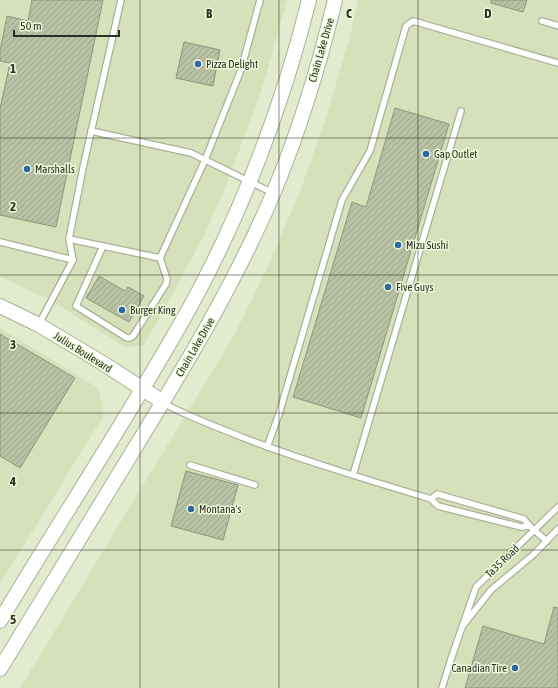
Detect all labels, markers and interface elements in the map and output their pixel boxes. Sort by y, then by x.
text: B [206,6,213,21]
text: C [346,6,352,21]
text: D [484,6,492,21]
scale bar [14,12,119,38]
street label: Chain Lake Drive [306,16,336,84]
text: 50 m [20,19,42,33]
place label: Pizza Delight [206,58,258,70]
marker: Pizza Delight [193,59,203,69]
text: 1 [10,61,16,76]
place label: Gap Outlet [434,148,478,160]
marker: Gap Outlet [421,149,431,159]
place label: Marshalls [35,163,75,175]
marker: Marshalls [22,164,32,174]
text: 2 [10,199,16,214]
place label: Mizu Sushi [406,239,448,251]
marker: Mizu Sushi [393,240,403,250]
place label: Five Guys [396,281,434,293]
marker: Five Guys [383,282,393,292]
place label: Burger King [130,304,176,316]
marker: Burger King [117,305,127,315]
street label: Chain Lake Drive [173,315,217,379]
street label: Julius Boulevard [52,329,114,375]
text: 3 [10,337,16,352]
text: 4 [9,474,16,489]
place label: Montana's [199,503,241,515]
marker: Montana's [186,504,196,514]
street label: Ta35 Road [483,542,521,580]
text: 5 [10,612,16,627]
place label: Canadian Tire [451,662,507,674]
marker: Canadian Tire [510,663,520,673]

